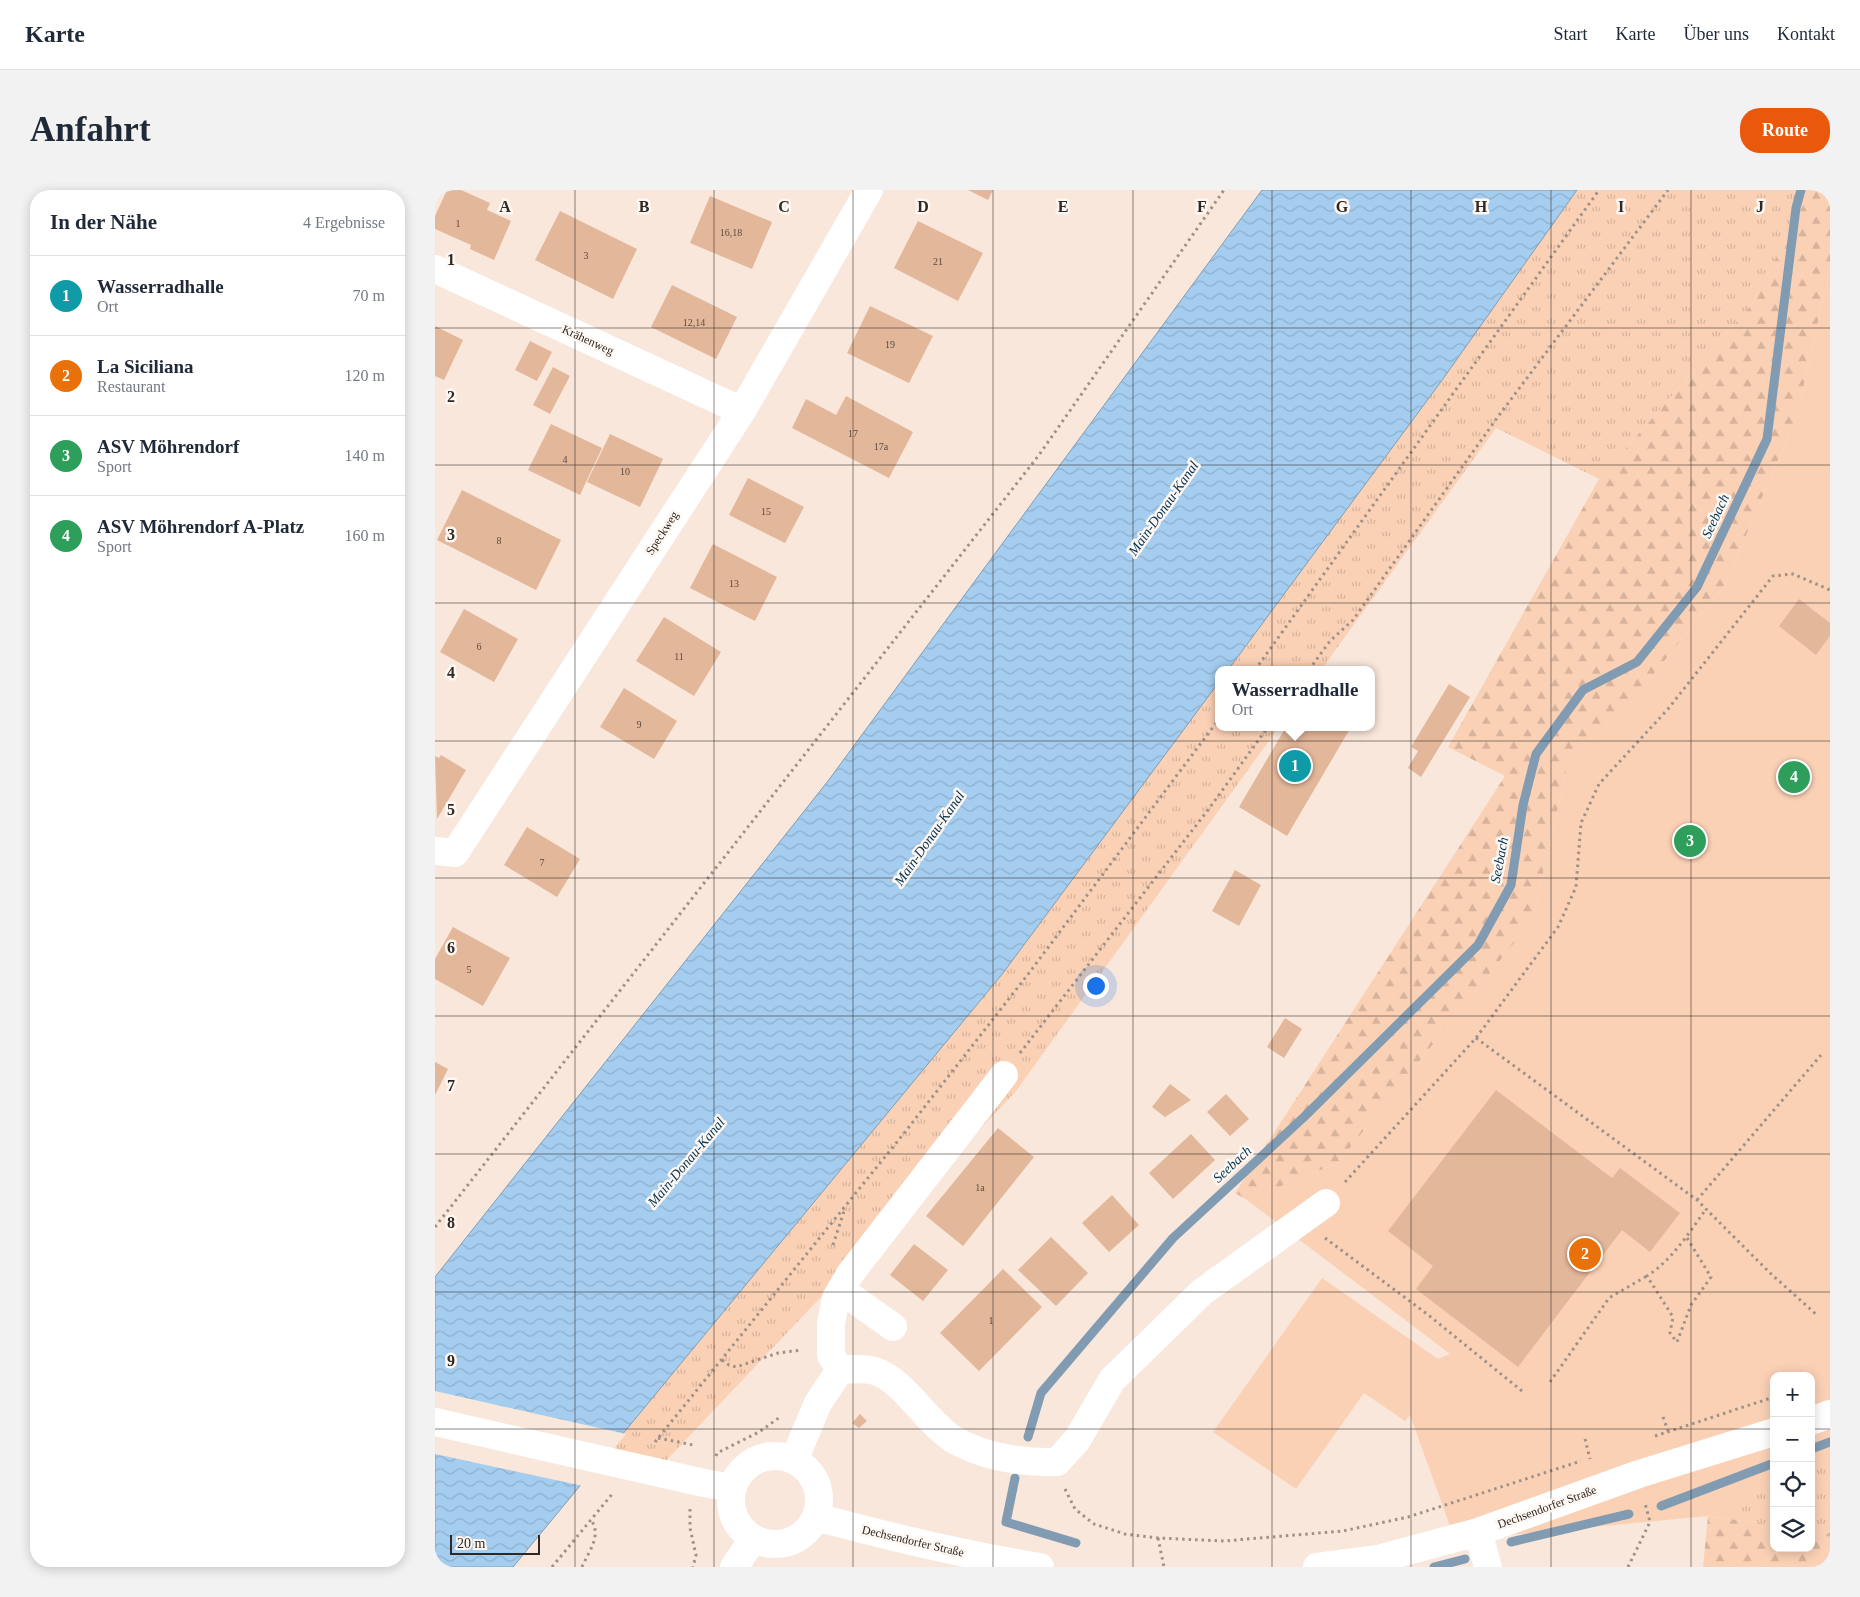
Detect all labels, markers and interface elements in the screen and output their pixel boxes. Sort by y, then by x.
text: Karte [25,21,85,47]
text: Start [1554,24,1588,44]
text: Karte [1616,24,1656,44]
text: Über uns [1684,24,1749,44]
text: Kontakt [1777,24,1835,44]
button: Route [1740,108,1830,153]
text: Anfahrt [30,110,151,149]
text: A [499,198,511,215]
text: B [639,198,650,215]
text: C [778,198,790,215]
text: D [917,198,929,215]
text: E [1058,198,1068,215]
text: F [1197,198,1207,215]
text: G [1336,198,1349,215]
text: H [1475,198,1488,215]
text: I [1618,198,1624,215]
text: J [1756,198,1764,215]
text: In der Nähe [50,210,157,234]
text: 4 Ergebnisse [303,214,385,231]
house number: 1 [456,218,461,229]
house number: 16,18 [720,227,742,238]
house number: 3 [584,250,589,261]
text: 1 [447,251,455,268]
house number: 21 [933,256,943,267]
text: Wasserradhalle [97,276,224,297]
text: 1 [62,287,70,304]
text: 70 m [353,287,385,304]
text: Ort [97,298,118,315]
house number: 12,14 [683,317,705,328]
street label: Krähenweg [560,322,616,358]
house number: 19 [885,339,895,350]
text: La Siciliana [97,356,194,377]
text: 2 [62,367,70,384]
text: 120 m [345,367,385,384]
text: Restaurant [97,378,165,395]
text: 2 [447,388,455,405]
house number: 17 [848,428,858,439]
text: ASV Möhrendorf [97,436,239,457]
house number: 17a [874,441,889,452]
text: 3 [62,447,70,464]
text: 140 m [345,447,385,464]
house number: 4 [563,454,568,465]
text: Sport [97,458,132,475]
water label: Main-Donau-Kanal [1125,458,1202,559]
house number: 10 [620,466,630,477]
water label: Seebach [1699,492,1732,541]
house number: 15 [761,506,771,517]
street label: Speckweg [643,509,681,557]
text: ASV Möhrendorf A-Platz [97,516,304,537]
text: 3 [447,526,455,543]
text: 4 [62,527,70,544]
text: 160 m [345,527,385,544]
house number: 8 [497,535,502,546]
text: Sport [97,538,132,555]
house number: 13 [729,578,739,589]
house number: 6 [477,641,482,652]
house number: 11 [674,651,684,662]
text: 4 [447,664,455,681]
popup [1215,666,1375,731]
text: Wasserradhalle [1232,679,1358,700]
text: Ort [1232,701,1253,718]
house number: 9 [637,719,642,730]
pin: 1 [1279,747,1311,785]
pin: 4 [1778,758,1810,796]
water label: Main-Donau-Kanal [891,788,968,889]
text: 5 [447,801,455,818]
pin: 3 [1674,822,1706,860]
water label: Seebach [1488,836,1511,884]
house number: 7 [540,857,545,868]
text: 6 [447,939,455,956]
house number: 5 [467,964,472,975]
your location [1083,973,1109,999]
text: 7 [447,1077,455,1094]
water label: Main-Donau-Kanal [644,1115,728,1211]
water label: Seebach [1210,1143,1255,1186]
house number: 1a [975,1182,985,1193]
text: 8 [447,1214,455,1231]
pin: 2 [1569,1235,1601,1273]
house number: 1 [989,1315,994,1326]
text: 9 [447,1352,455,1369]
map controls [1770,1372,1815,1552]
button: + [1770,1372,1815,1417]
button: − [1770,1417,1815,1462]
button: locate [1770,1462,1815,1507]
street label: Dechsendorfer Straße [1496,1483,1598,1531]
button: layers [1770,1507,1815,1552]
street label: Dechsendorfer Straße [861,1522,965,1560]
scale bar [450,1532,540,1555]
text: 20 m [457,1536,485,1551]

